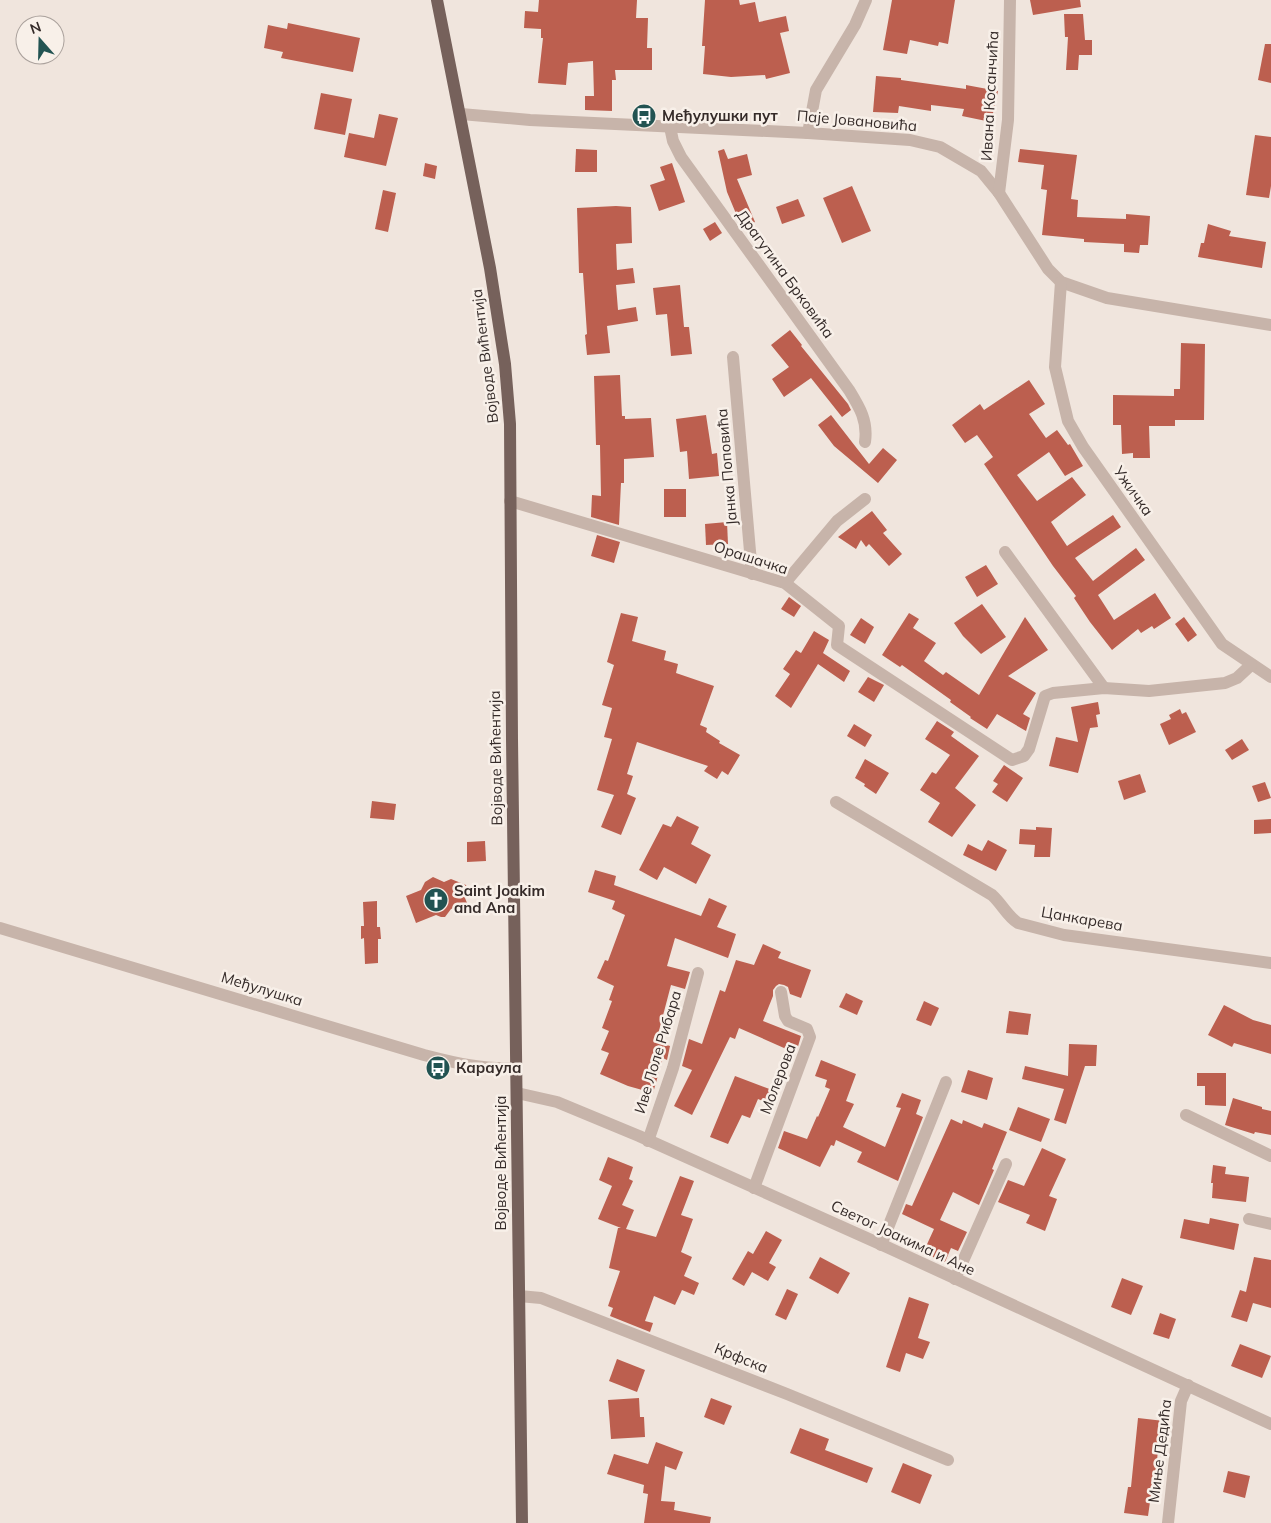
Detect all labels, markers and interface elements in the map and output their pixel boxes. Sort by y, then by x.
north arrow [15,15,65,65]
text: N [28,18,44,38]
street label: Ивана Косанчића [977,30,1002,162]
bus stop icon: Међулушки пут [631,103,657,129]
place label: Међулушки пут [662,106,778,125]
street label: Паје Јовановића [796,106,918,135]
street label: Драгутина Брковића [732,206,838,342]
street label: Војводе Вићентија [467,288,502,424]
street label: Јанка Поповића [712,408,741,526]
street label: Ужичка [1109,461,1157,519]
street label: Орашачка [712,537,791,578]
street label: Војводе Вићентија [485,690,506,826]
place label: Saint Joakim and Ana [454,881,545,917]
church icon: Saint Joakim and Ana [423,887,449,913]
street label: Цанкарева [1040,902,1124,935]
street label: Међулушка [219,967,305,1010]
street label: Иве Лоле Рибара [630,988,685,1116]
street label: Молерова [755,1041,800,1117]
bus stop icon: Караула [425,1055,451,1081]
place label: Караула [456,1058,521,1077]
street label: Војводе Вићентија [491,1095,510,1231]
street label: Светог Јоакима и Ане [828,1196,978,1279]
street label: Крфска [712,1338,771,1377]
street label: Миње Дедића [1144,1398,1175,1504]

